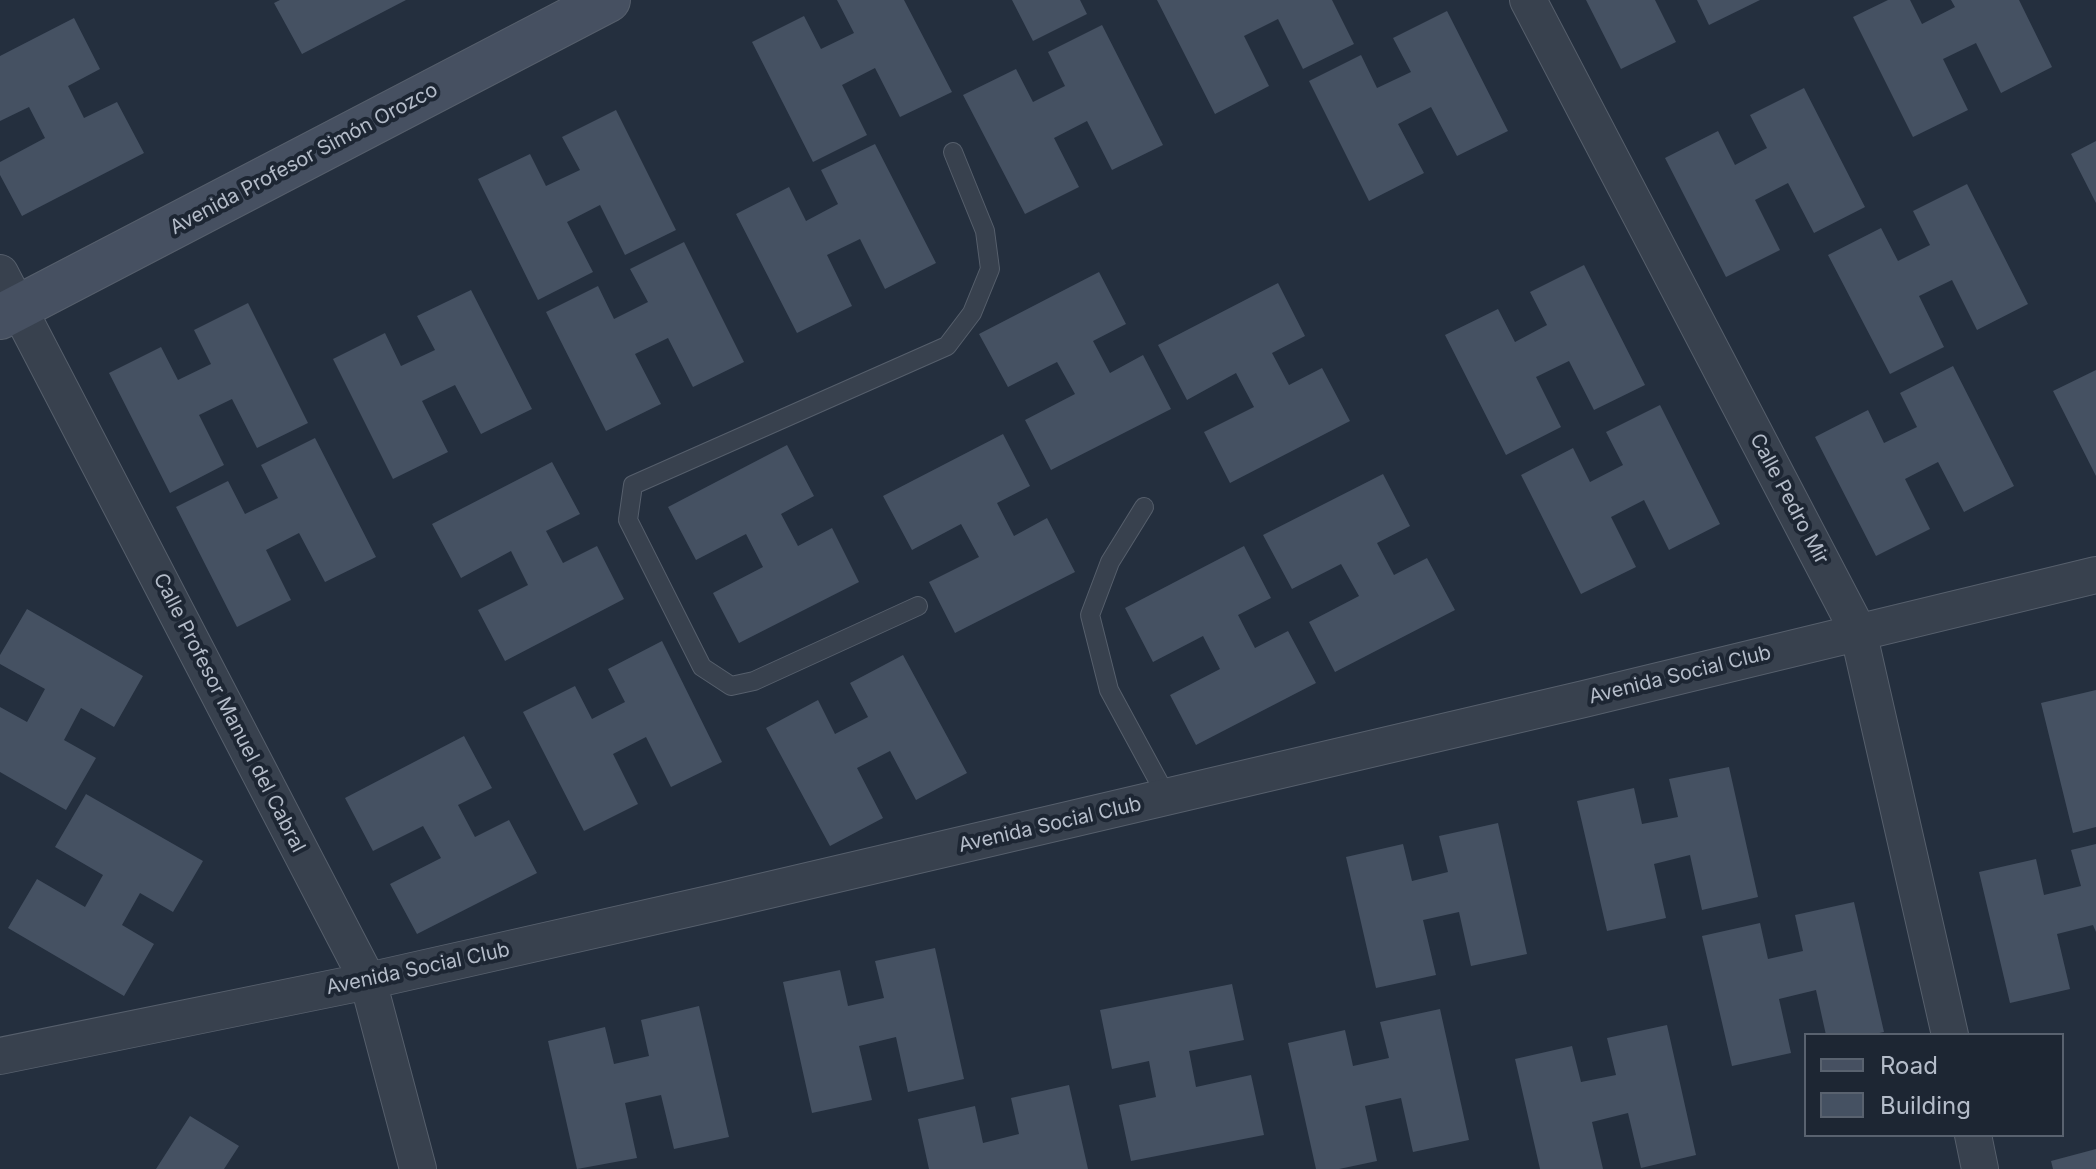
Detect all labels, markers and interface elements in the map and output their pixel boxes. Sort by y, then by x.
street label: Avenida Profesor Simón Orozco [166,78,442,240]
street label: Calle Pedro Mir [1744,430,1834,568]
street label: Calle Profesor Manuel del Cabral [148,569,310,857]
street label: Avenida Social Club [1586,641,1774,709]
street label: Avenida Social Club [956,792,1144,858]
street label: Avenida Social Club [324,938,512,1000]
legend [1804,1033,2064,1137]
text: Road [1880,1051,1938,1080]
text: Building [1880,1091,1971,1120]

